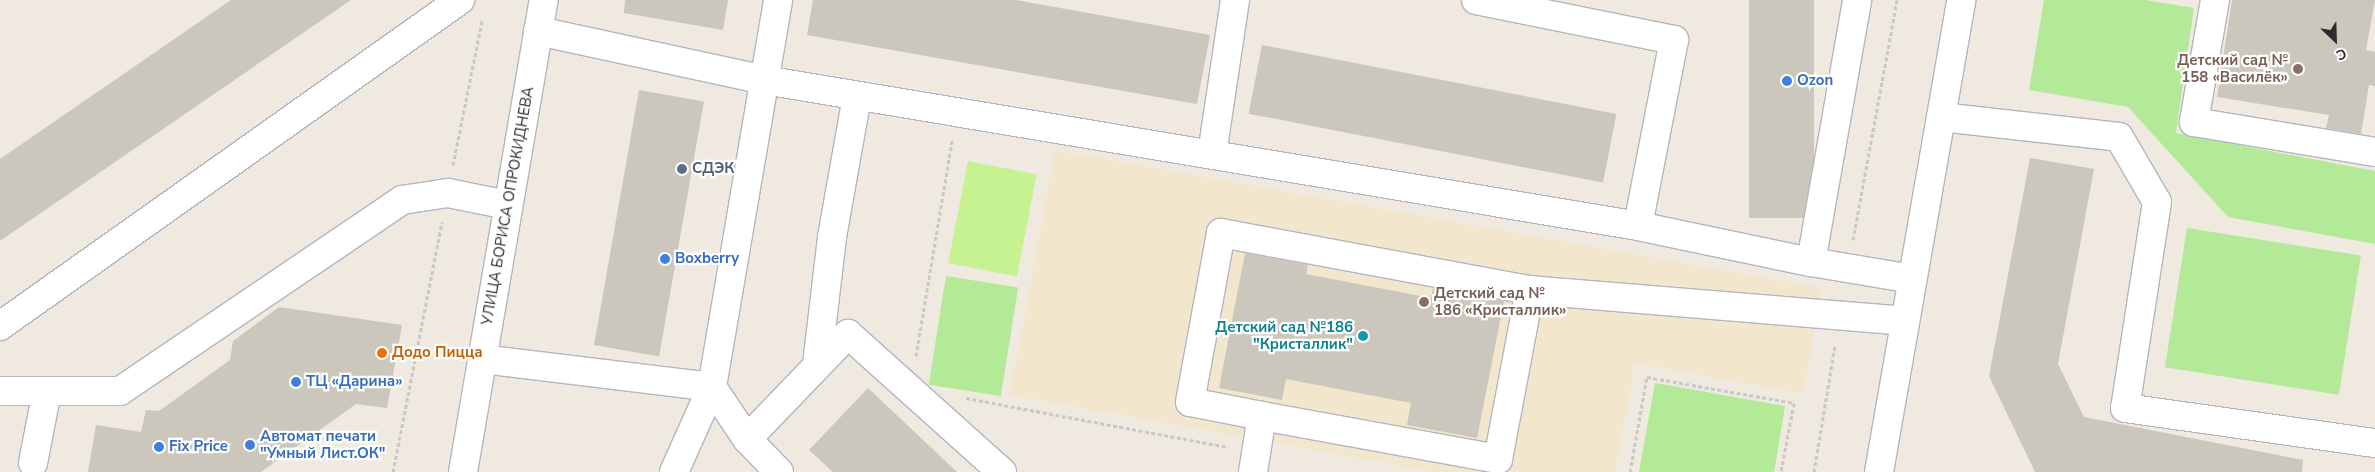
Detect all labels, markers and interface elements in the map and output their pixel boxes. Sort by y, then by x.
north arrow [2310,15,2360,65]
text: С [2333,44,2350,65]
place label: Детский сад № 158 «Василёк» [2177,51,2288,86]
marker: Детский сад № 158 «Василёк» [2292,63,2304,75]
place label: Ozon [1797,72,1833,90]
marker: Ozon [1781,75,1793,87]
street label: УЛИЦА БОРИСА ОПРОКИДНЕВА [478,85,538,327]
place label: СДЭК [692,160,734,178]
marker: СДЭК [676,163,688,175]
place label: Boxberry [675,250,739,268]
marker: Boxberry [659,253,671,265]
place label: Детский сад № 186 «Кристаллик» [1434,284,1566,319]
marker: Детский сад № 186 «Кристаллик» [1418,296,1430,308]
place label: Детский сад №186 "Кристаллик" [1215,318,1353,353]
marker: Детский сад №186 "Кристаллик" [1357,330,1369,342]
place label: Додо Пицца [392,344,483,362]
marker: Додо Пицца [376,347,388,359]
place label: ТЦ «Дарина» [306,373,403,391]
marker: ТЦ «Дарина» [290,376,302,388]
place label: Автомат печати "Умный Лист.ОК" [260,427,386,462]
place label: Fix Price [169,438,228,456]
marker: Автомат печати "Умный Лист.ОК" [244,439,256,451]
marker: Fix Price [153,441,165,453]

